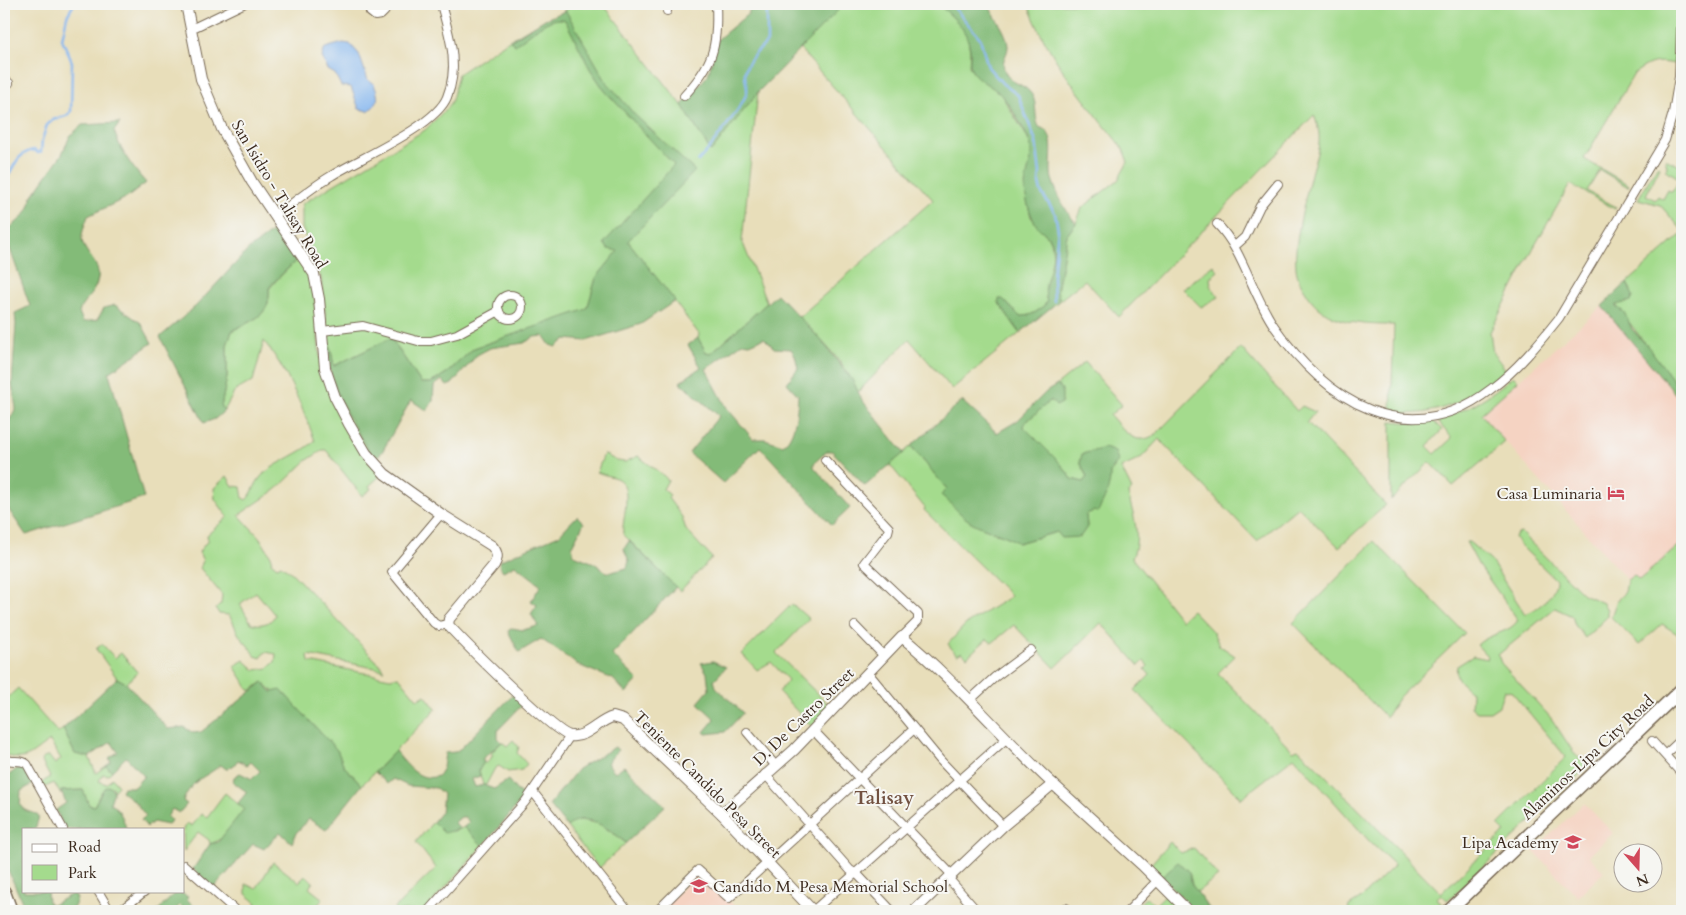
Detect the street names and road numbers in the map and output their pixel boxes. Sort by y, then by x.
street label: San Isidro - Talisay Road [226,116,333,273]
street label: D. De Castro Street [748,663,859,771]
street label: Alaminos-Lipa City Road [1516,690,1659,825]
street label: Teniente Candido Pesa Street [629,706,786,863]

